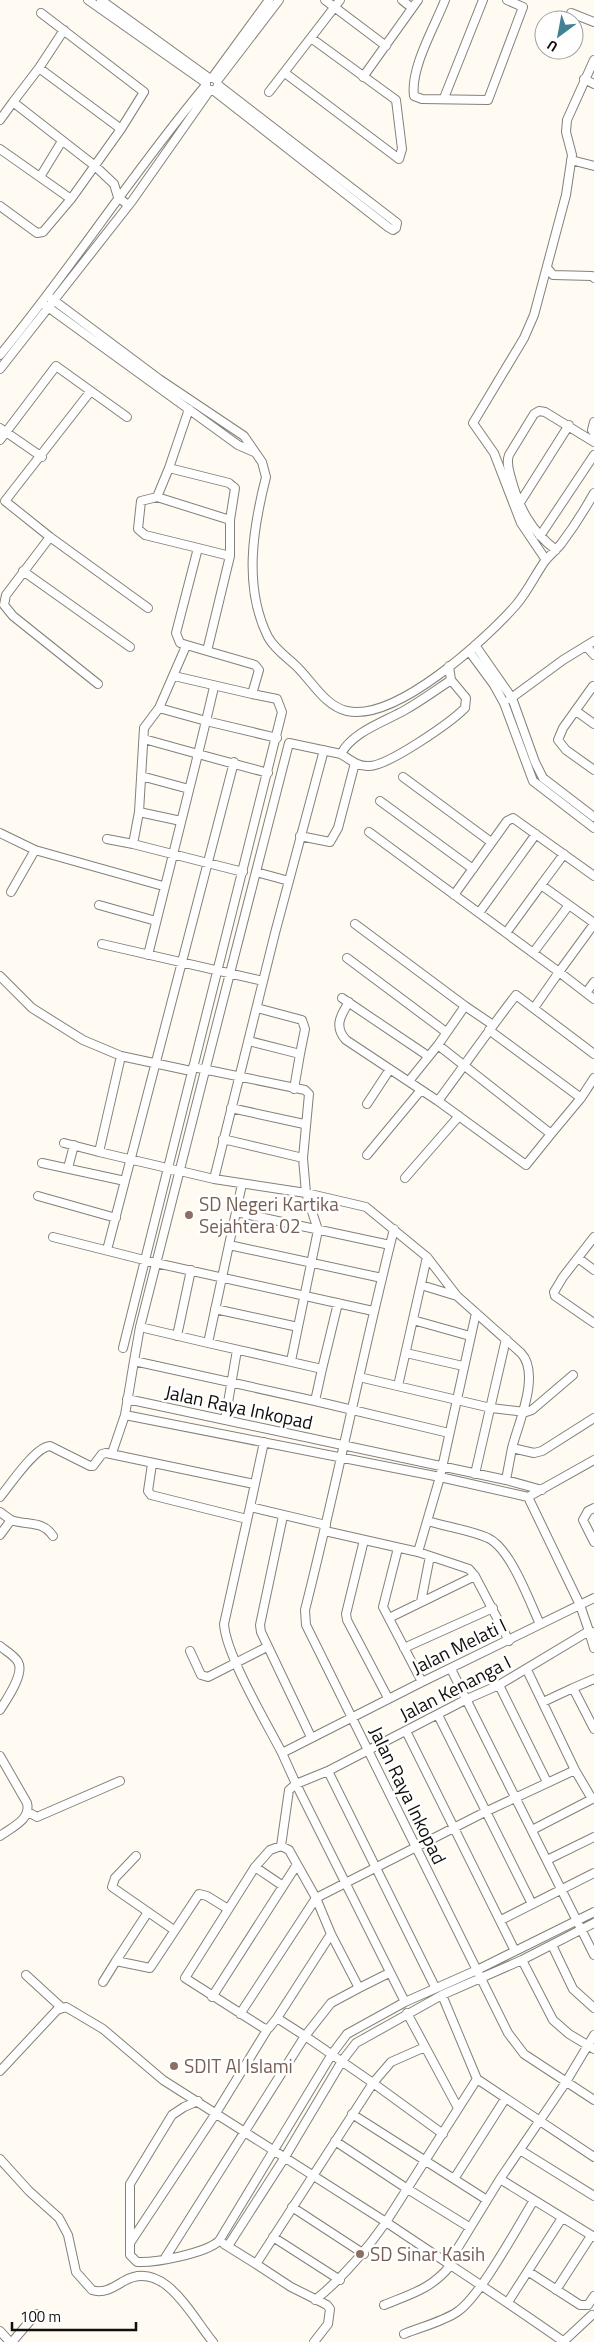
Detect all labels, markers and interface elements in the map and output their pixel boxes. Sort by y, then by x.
north arrow [534,10,584,60]
text: U [542,35,561,58]
place label: SD Negeri Kartika Sejahtera 02 [199,1189,339,1240]
marker: SD Negeri Kartika Sejahtera 02 [183,1209,195,1221]
street label: Jalan Raya Inkopad [162,1377,316,1436]
street label: Jalan Melati I [406,1610,511,1681]
street label: Jalan Kenanga I [394,1647,515,1728]
street label: Jalan Raya Inkopad [362,1721,454,1869]
place label: SDIT Al Islami [184,2051,293,2080]
marker: SDIT Al Islami [168,2060,180,2072]
place label: SD Sinar Kasih [370,2239,485,2268]
marker: SD Sinar Kasih [354,2248,366,2260]
scale bar [12,2300,136,2332]
text: 100 m [20,2305,61,2328]

